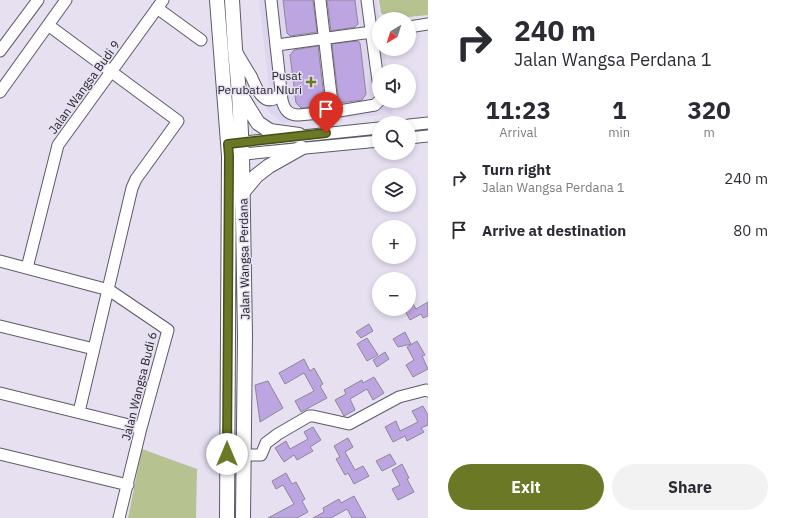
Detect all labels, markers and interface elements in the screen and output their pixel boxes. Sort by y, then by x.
north arrow [372,12,416,56]
map controls [372,12,416,316]
text: 240 m [514,12,596,49]
icon: right [448,16,500,68]
street label: Jalan Wangsa Budi 9 [45,37,123,137]
text: Jalan Wangsa Perdana 1 [514,48,711,71]
button: sound [372,64,416,108]
place label: Pusat Perubatan Nluri [218,68,302,97]
marker: Pusat Perubatan Nluri [305,76,317,88]
pin [309,92,343,133]
text: 11:23 [485,94,551,126]
text: 1 [612,94,626,126]
text: 320 [687,94,731,126]
icon: arrive [315,98,337,120]
button: search [372,116,416,160]
text: Arrival [499,124,537,141]
text: min [608,124,630,141]
text: m [703,124,715,141]
text: Turn right [482,160,551,179]
icon: right [448,167,470,189]
button: layers [372,168,416,212]
text: 240 m [724,169,768,188]
text: Jalan Wangsa Perdana 1 [482,179,625,196]
street label: Jalan Wangsa Perdana [235,197,253,320]
icon: arrive [448,219,470,241]
button: + [372,220,416,264]
text: Arrive at destination [482,221,626,240]
text: 80 m [733,221,768,240]
button: − [372,272,416,316]
street label: Jalan Wangsa Budi 6 [118,330,160,442]
position arrow [206,433,248,475]
button: Exit [448,464,604,510]
button: Share [612,464,768,510]

